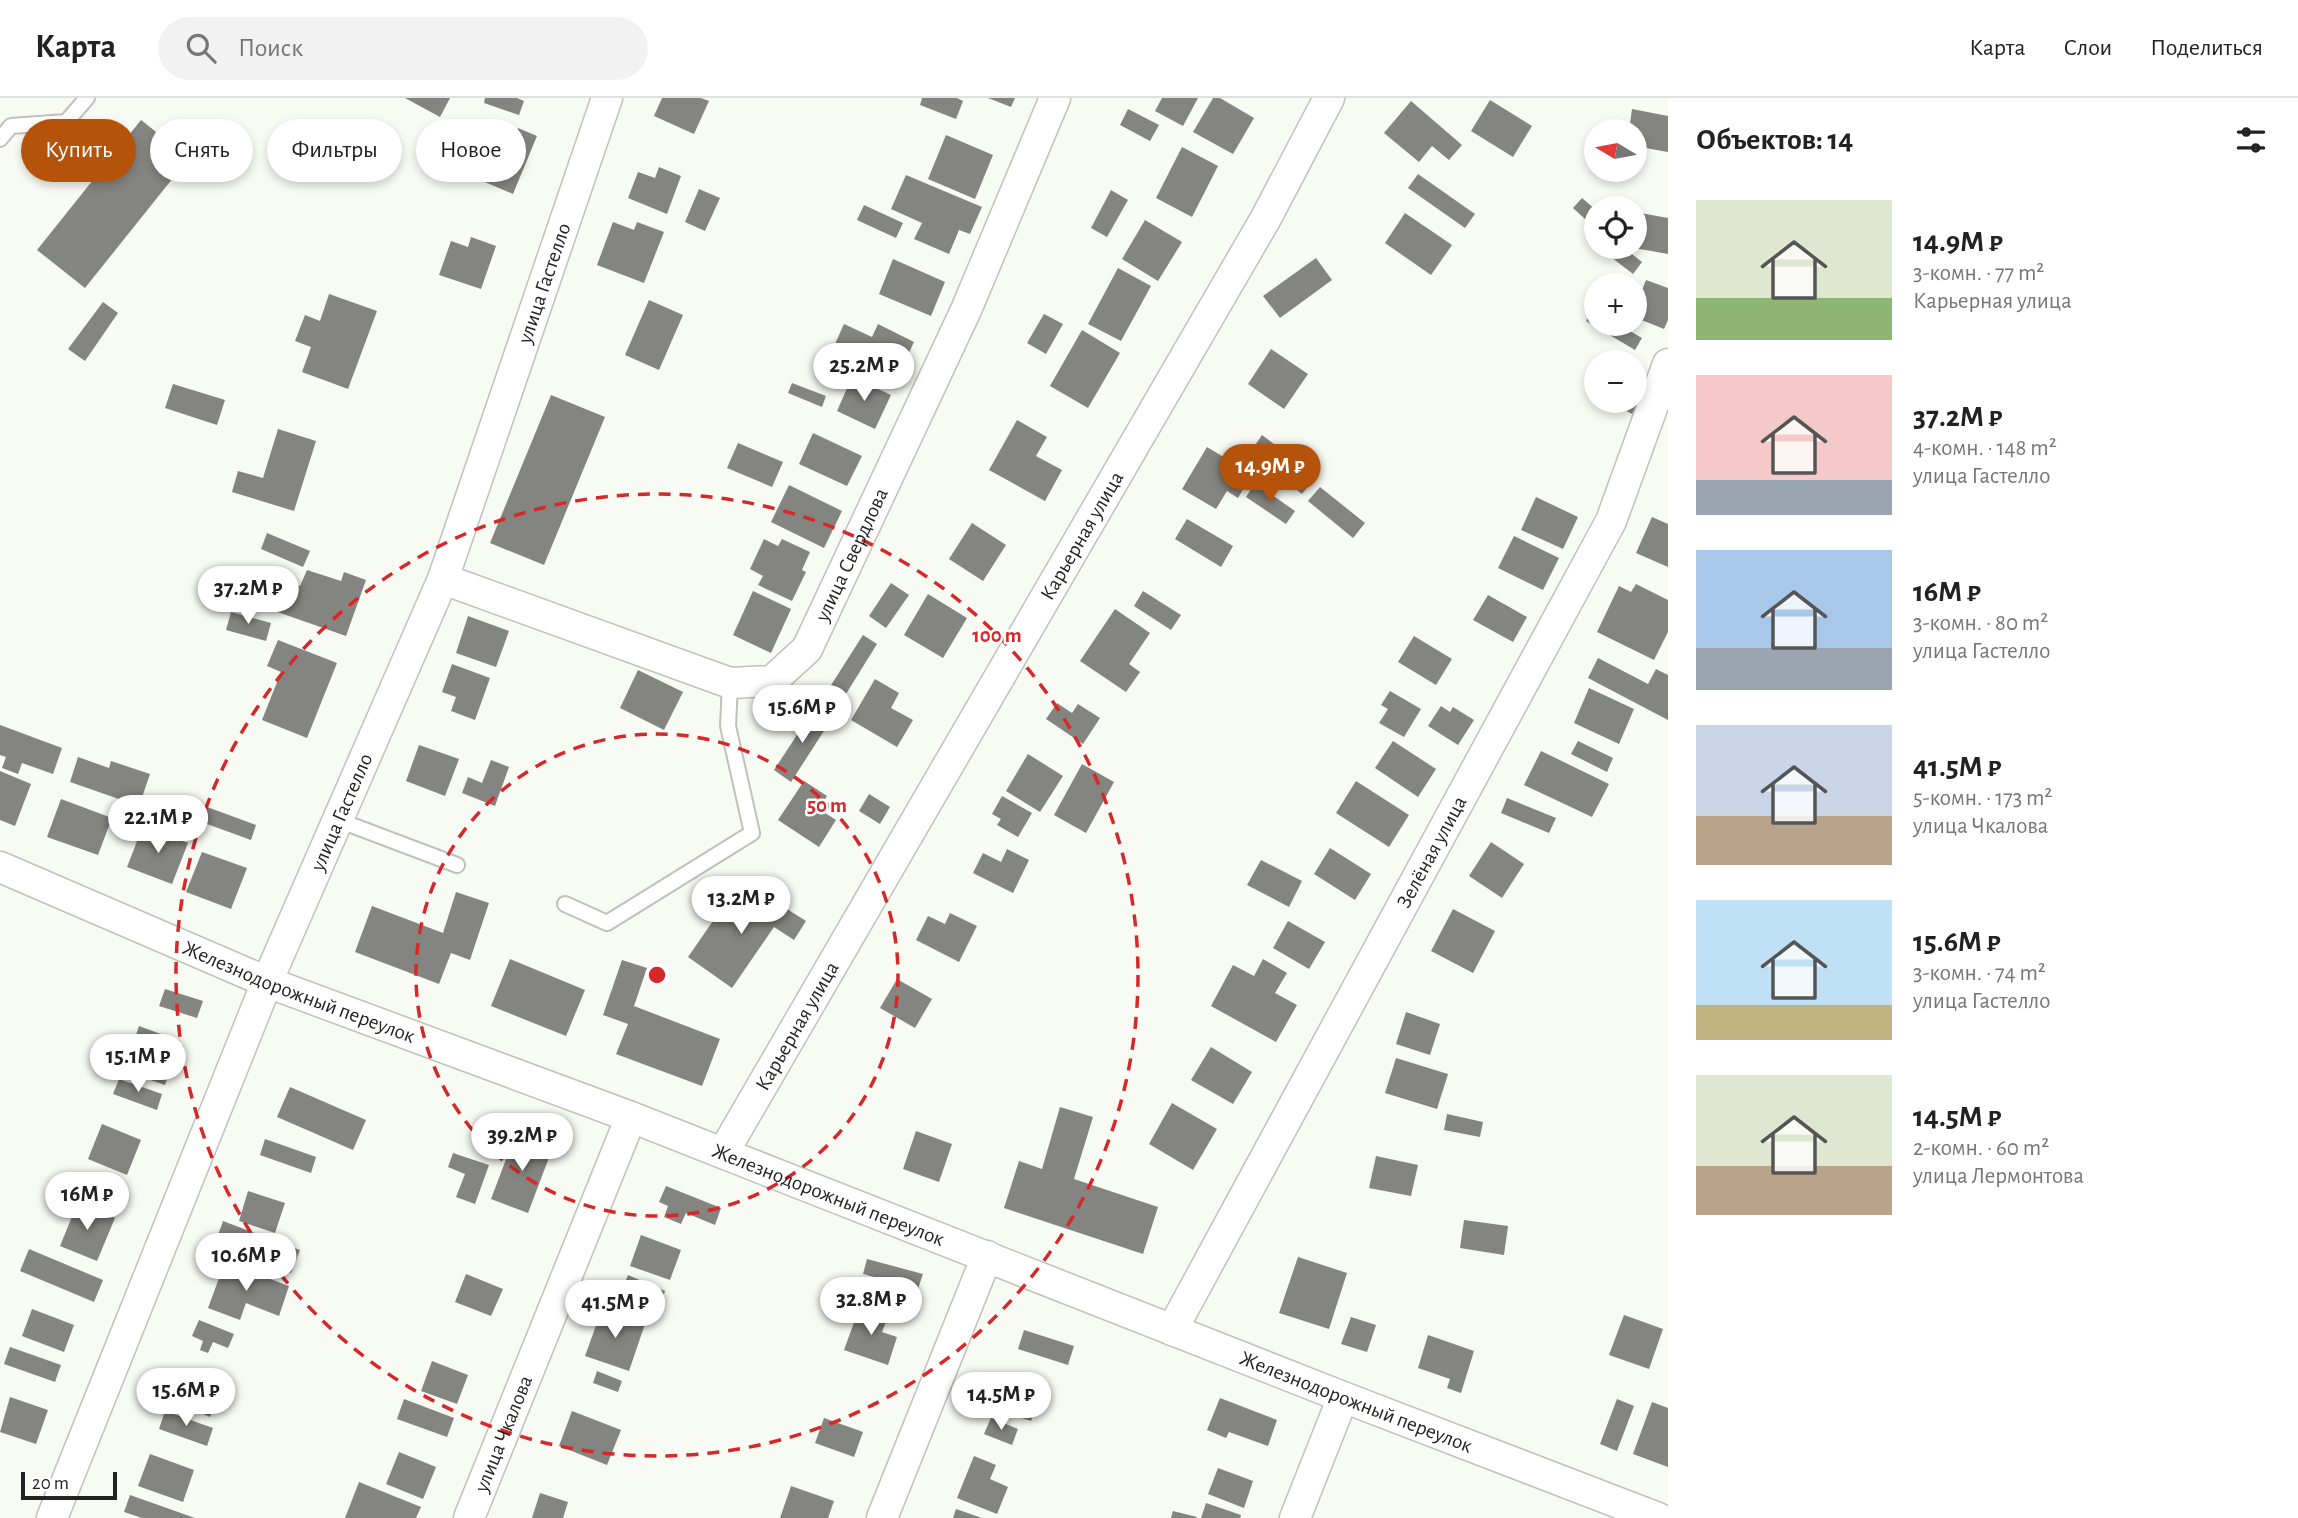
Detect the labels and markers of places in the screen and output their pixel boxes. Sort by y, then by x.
pin: 25.2M ₽ [799,344,929,403]
pin: 14.9M ₽ [1205,444,1335,504]
pin: 37.2M ₽ [183,566,313,626]
pin: 15.6M ₽ [737,686,867,745]
pin: 22.1M ₽ [93,796,223,855]
pin: 13.2M ₽ [676,876,806,936]
centre of rings [645,963,669,987]
pin: 15.1M ₽ [73,1034,203,1094]
pin: 39.2M ₽ [457,1114,587,1173]
pin: 16M ₽ [38,1172,136,1232]
pin: 10.6M ₽ [181,1234,311,1293]
pin: 32.8M ₽ [806,1278,936,1337]
pin: 41.5M ₽ [550,1280,680,1340]
pin: 15.6M ₽ [121,1368,251,1428]
pin: 14.5M ₽ [936,1372,1066,1432]

